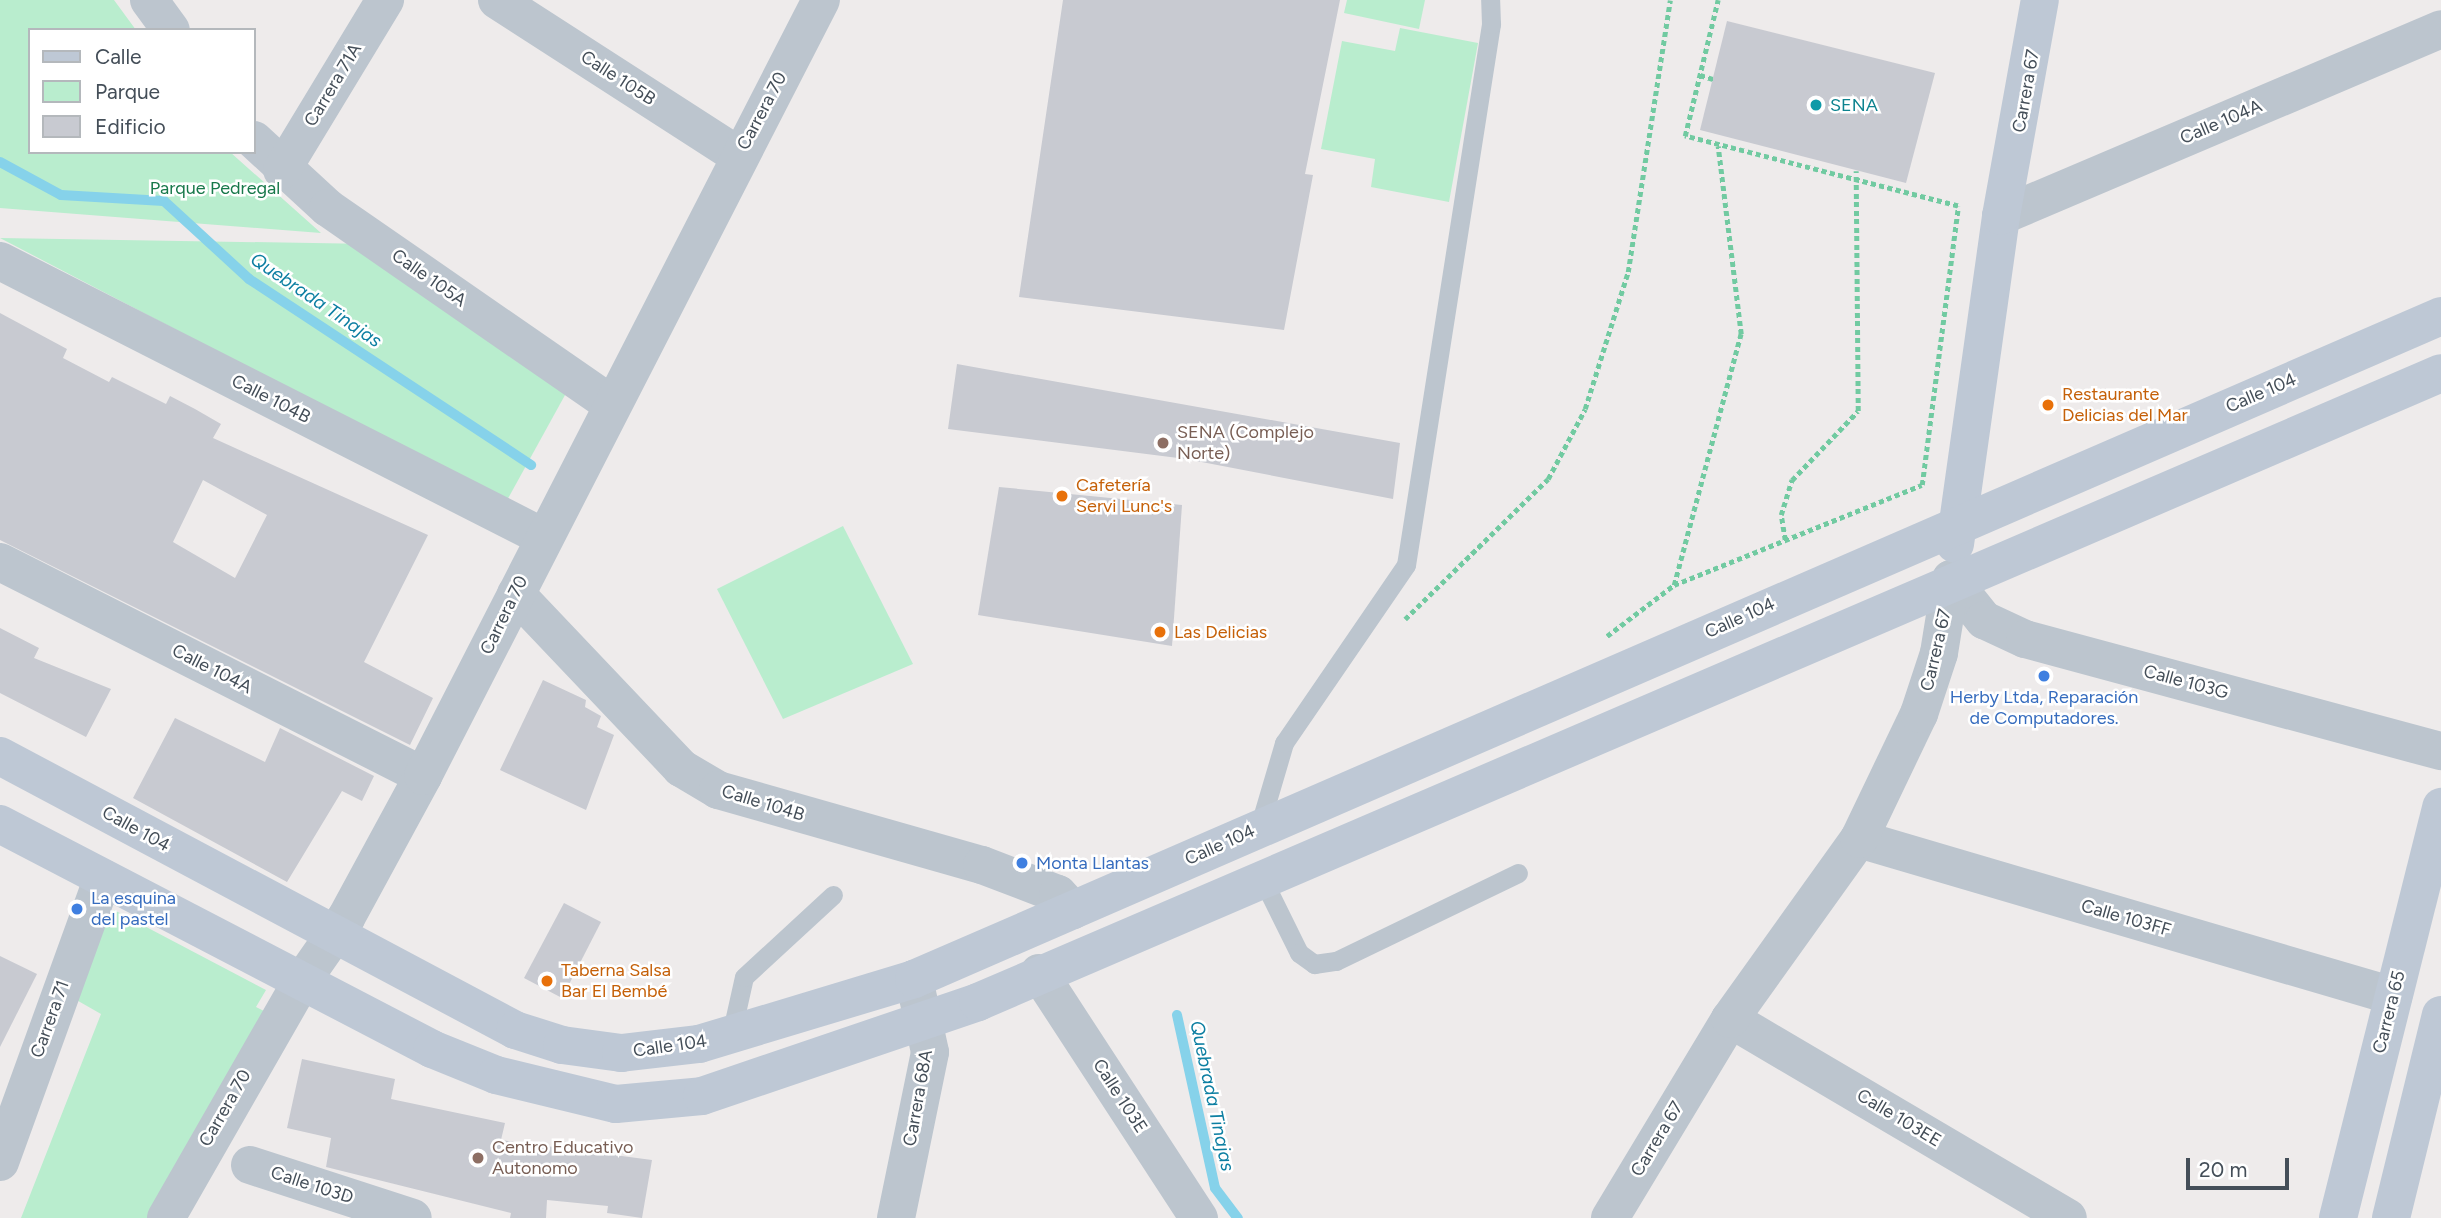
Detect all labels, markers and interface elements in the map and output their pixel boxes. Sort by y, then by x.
legend [28,28,256,154]
street label: Carrera 71A [300,40,366,130]
text: Calle [95,44,142,69]
street label: Calle 105B [577,46,659,110]
street label: Carrera 67 [2008,48,2044,134]
street label: Carrera 70 [732,68,792,154]
text: Parque [95,79,160,104]
place label: SENA [1830,94,1878,116]
street label: Calle 104A [2177,95,2265,149]
marker: SENA [1808,97,1824,113]
text: Edificio [95,114,166,139]
park label: Parque Pedregal [150,177,280,199]
street label: Calle 105A [388,245,470,311]
water label: Quebrada Tinajas [246,248,386,352]
street label: Calle 104 [2222,369,2300,417]
street label: Calle 104B [228,370,314,428]
place label: Restaurante Delicias del Mar [2062,384,2188,426]
marker: Restaurante Delicias del Mar [2040,397,2056,413]
place label: SENA (Complejo Norte) [1177,422,1314,464]
marker: SENA (Complejo Norte) [1155,435,1171,451]
place label: Cafetería Servi Lunc's [1076,475,1172,518]
marker: Cafetería Servi Lunc's [1054,488,1070,504]
street label: Carrera 70 [476,572,532,658]
street label: Calle 104 [1702,593,1778,643]
street label: Carrera 67 [1916,607,1956,693]
place label: Las Delicias [1174,621,1267,643]
marker: Las Delicias [1152,624,1168,640]
street label: Calle 104A [168,640,256,698]
street label: Calle 103G [2141,660,2231,704]
marker: Herby Ltda, Reparación de Computadores. [2036,668,2052,684]
place label: Herby Ltda, Reparación de Computadores. [1950,687,2138,730]
street label: Calle 104B [719,780,807,826]
street label: Calle 104 [98,801,174,857]
street label: Calle 104 [1182,820,1258,870]
place label: Monta Llantas [1036,852,1149,874]
marker: Monta Llantas [1014,855,1030,871]
place label: La esquina del pastel [91,888,176,930]
street label: Calle 103FF [2078,895,2174,941]
marker: La esquina del pastel [69,901,85,917]
place label: Taberna Salsa Bar El Bembé [561,960,671,1002]
street label: Carrera 65 [2368,968,2410,1056]
marker: Taberna Salsa Bar El Bembé [539,973,555,989]
street label: Carrera 71 [26,977,74,1061]
water label: Quebrada Tinajas [1185,1019,1239,1173]
street label: Calle 104 [632,1030,708,1062]
street label: Carrera 68A [899,1048,937,1148]
street label: Calle 103E [1088,1055,1152,1137]
street label: Carrera 70 [194,1066,256,1150]
street label: Calle 103EE [1853,1084,1945,1152]
street label: Carrera 67 [1626,1098,1688,1180]
place label: Centro Educativo Autonomo [492,1137,633,1180]
scale bar [2189,1144,2292,1188]
marker: Centro Educativo Autonomo [470,1150,486,1166]
text: 20 m [2199,1157,2247,1182]
street label: Calle 103D [268,1162,356,1208]

